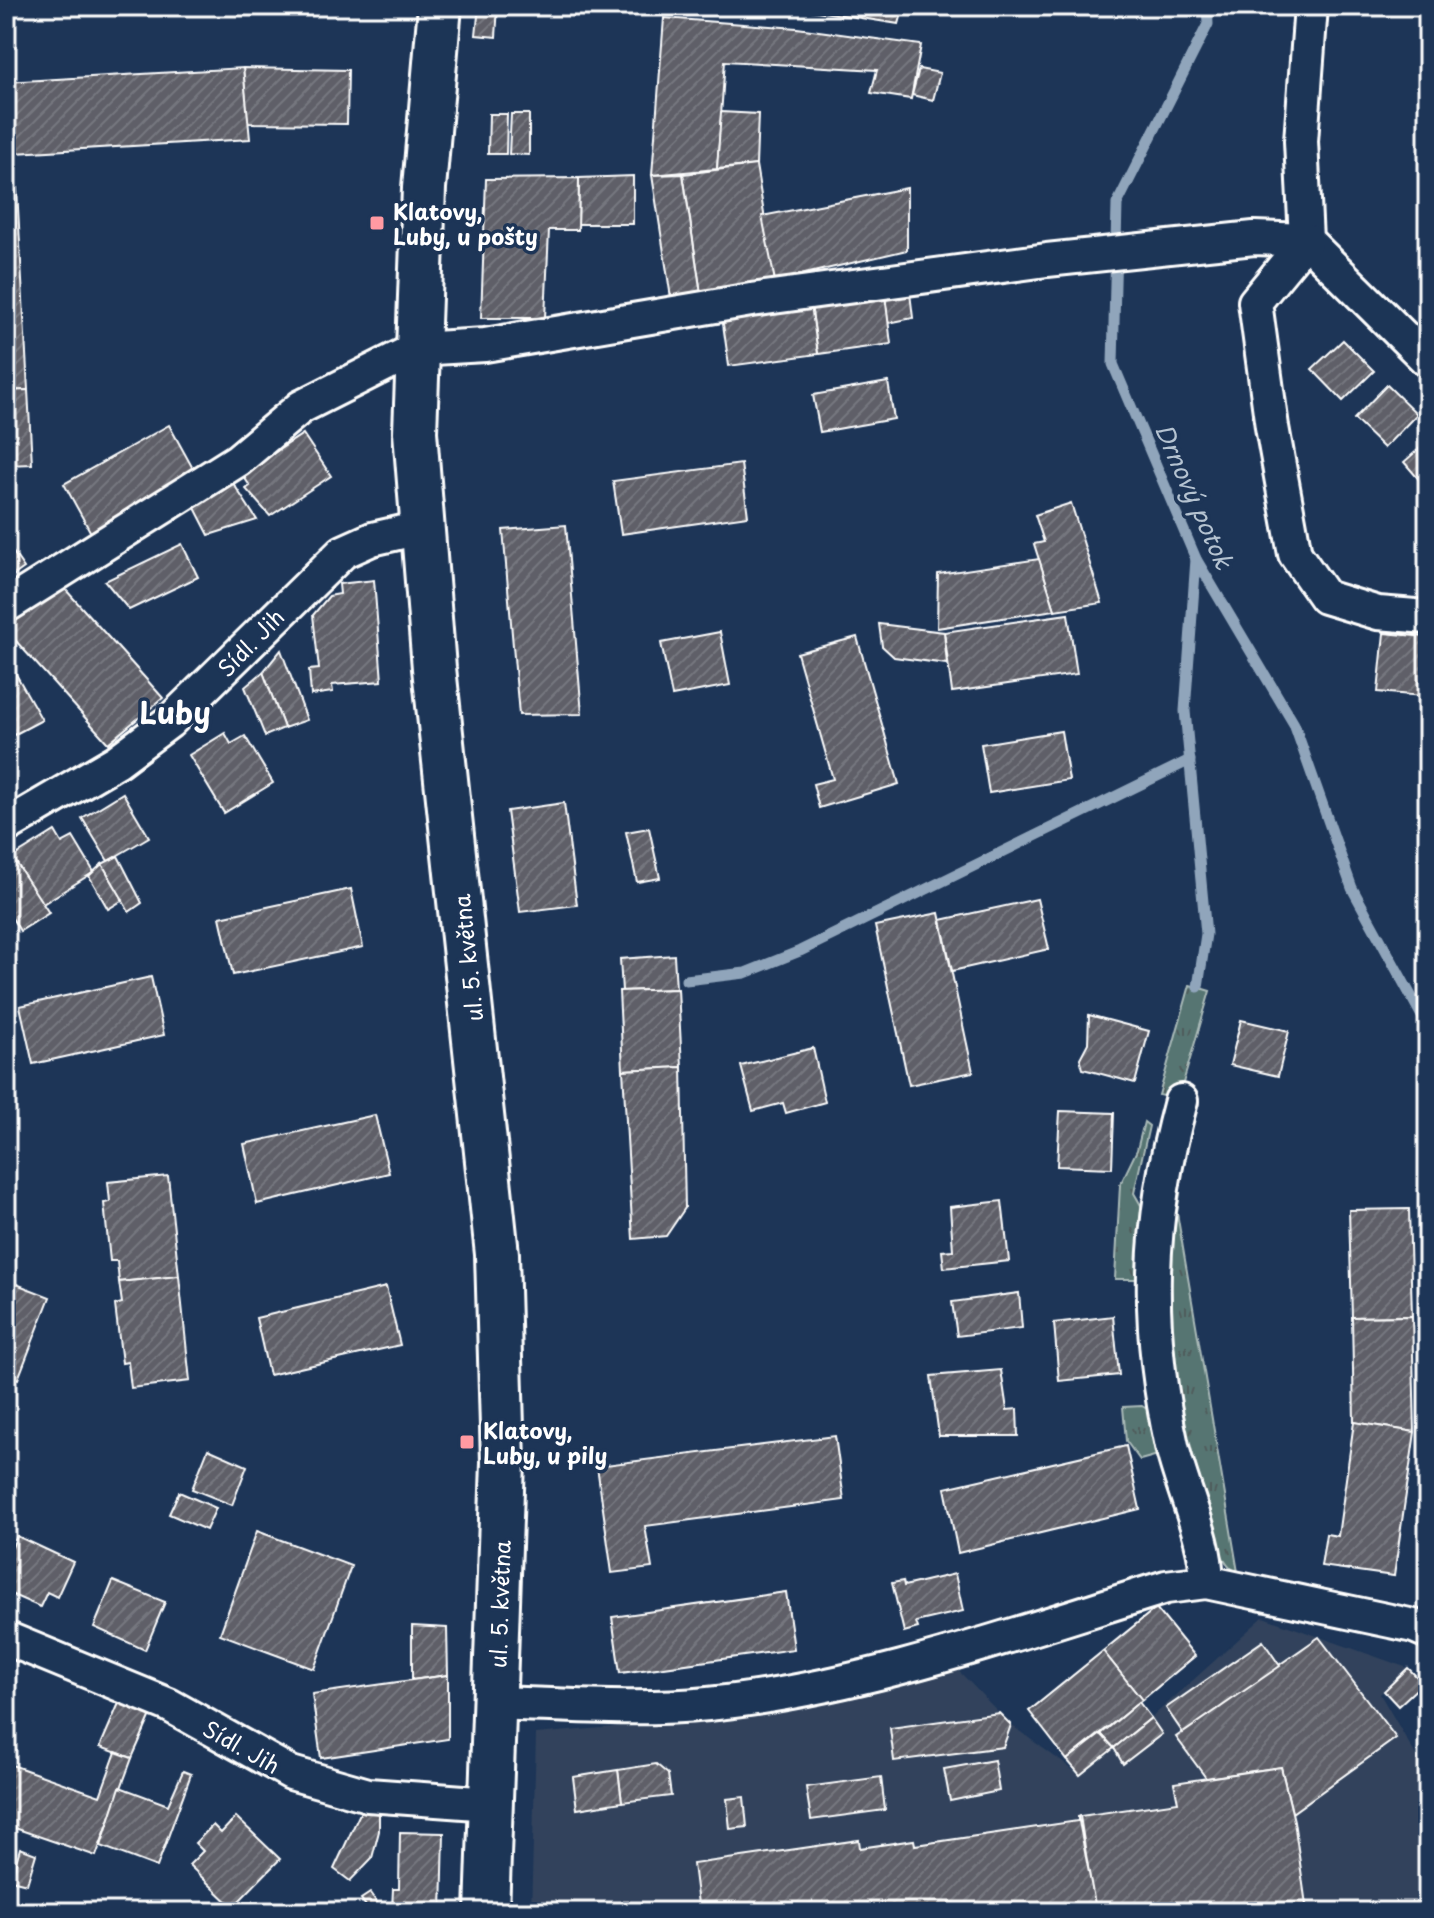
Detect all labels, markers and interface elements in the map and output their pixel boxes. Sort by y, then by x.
place label: Klatovy, Luby, u pošty [393,194,538,252]
marker: Klatovy, Luby, u pošty [368,214,386,232]
water label: Drnový potok [1147,417,1244,575]
street label: Sídl. Jih [209,600,291,684]
district label: Luby [139,689,211,734]
street label: ul. 5. května [444,892,490,1023]
place label: Klatovy, Luby, u pily [483,1413,607,1471]
marker: Klatovy, Luby, u pily [458,1433,476,1451]
street label: ul. 5. května [480,1539,518,1668]
street label: Sídl. Jih [197,1711,287,1781]

